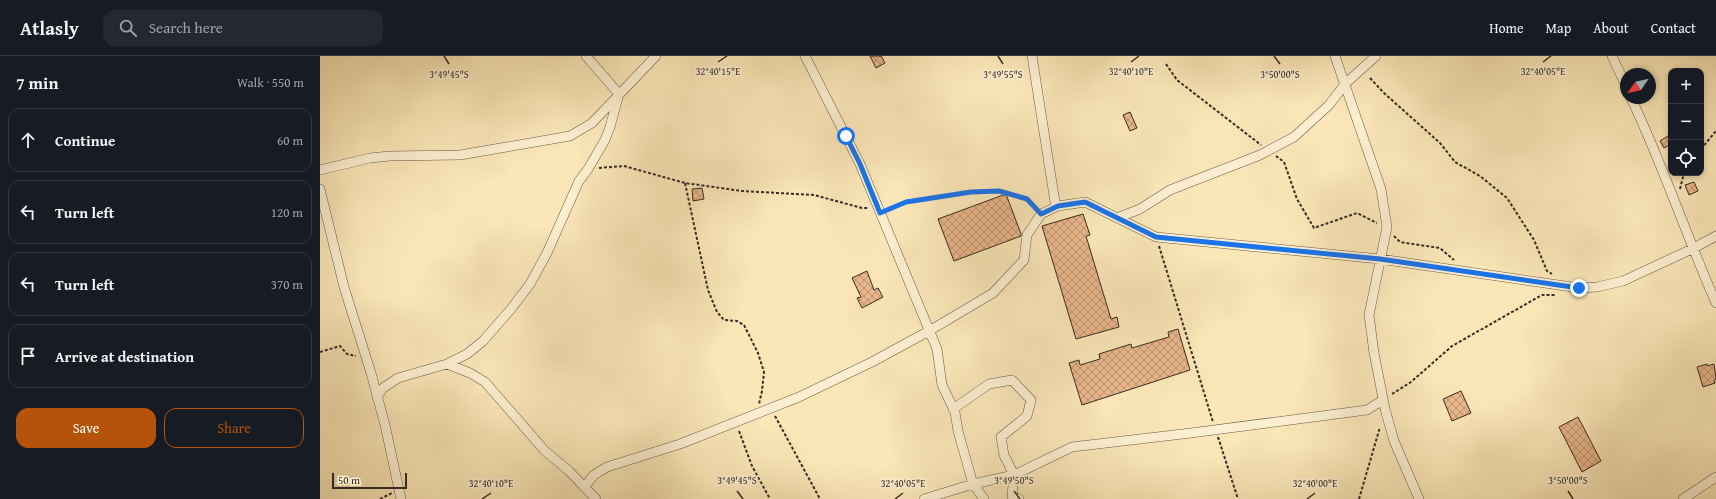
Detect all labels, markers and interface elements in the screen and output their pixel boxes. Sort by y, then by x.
search box [103,10,383,46]
text: Atlasly [20,14,79,42]
icon: search [117,17,139,39]
text: Search here [149,17,223,38]
text: Home [1489,18,1524,38]
text: Map [1546,18,1571,38]
text: About [1593,18,1629,38]
text: Contact [1651,18,1696,38]
text: 32°40'15"E [696,64,740,79]
text: 32°40'10"E [1109,64,1153,79]
text: 32°40'05"E [1521,64,1565,79]
text: 3°49'45"S [429,67,469,82]
text: 3°49'55"S [983,67,1023,82]
text: 3°50'00"S [1260,67,1300,82]
north arrow [1620,68,1656,104]
map controls [1668,68,1704,176]
button: + [1668,68,1704,104]
text: 7 min [16,70,58,95]
text: Walk · 550 m [237,73,304,92]
button: − [1668,104,1704,140]
route start [837,127,855,145]
icon: ahead [17,129,39,151]
text: Continue [55,130,116,151]
text: 60 m [277,131,303,150]
button: locate [1668,140,1704,176]
icon: left [17,201,39,223]
text: Turn left [55,202,114,223]
text: 120 m [271,203,303,222]
icon: left [17,273,39,295]
text: Turn left [55,274,114,295]
text: 370 m [271,275,303,294]
route end [1570,279,1588,297]
icon: arrive [17,345,39,367]
text: Arrive at destination [55,346,194,367]
button: Save [16,408,156,448]
button: Share [164,408,304,448]
scale bar [332,471,407,490]
text: 50 m [338,472,360,488]
text: 3°49'45"S [717,473,757,488]
text: 3°49'50"S [994,473,1034,488]
text: 3°50'00"S [1548,473,1588,488]
text: 32°40'10"E [469,476,513,491]
text: 32°40'05"E [881,476,925,491]
text: 32°40'00"E [1293,476,1337,491]

